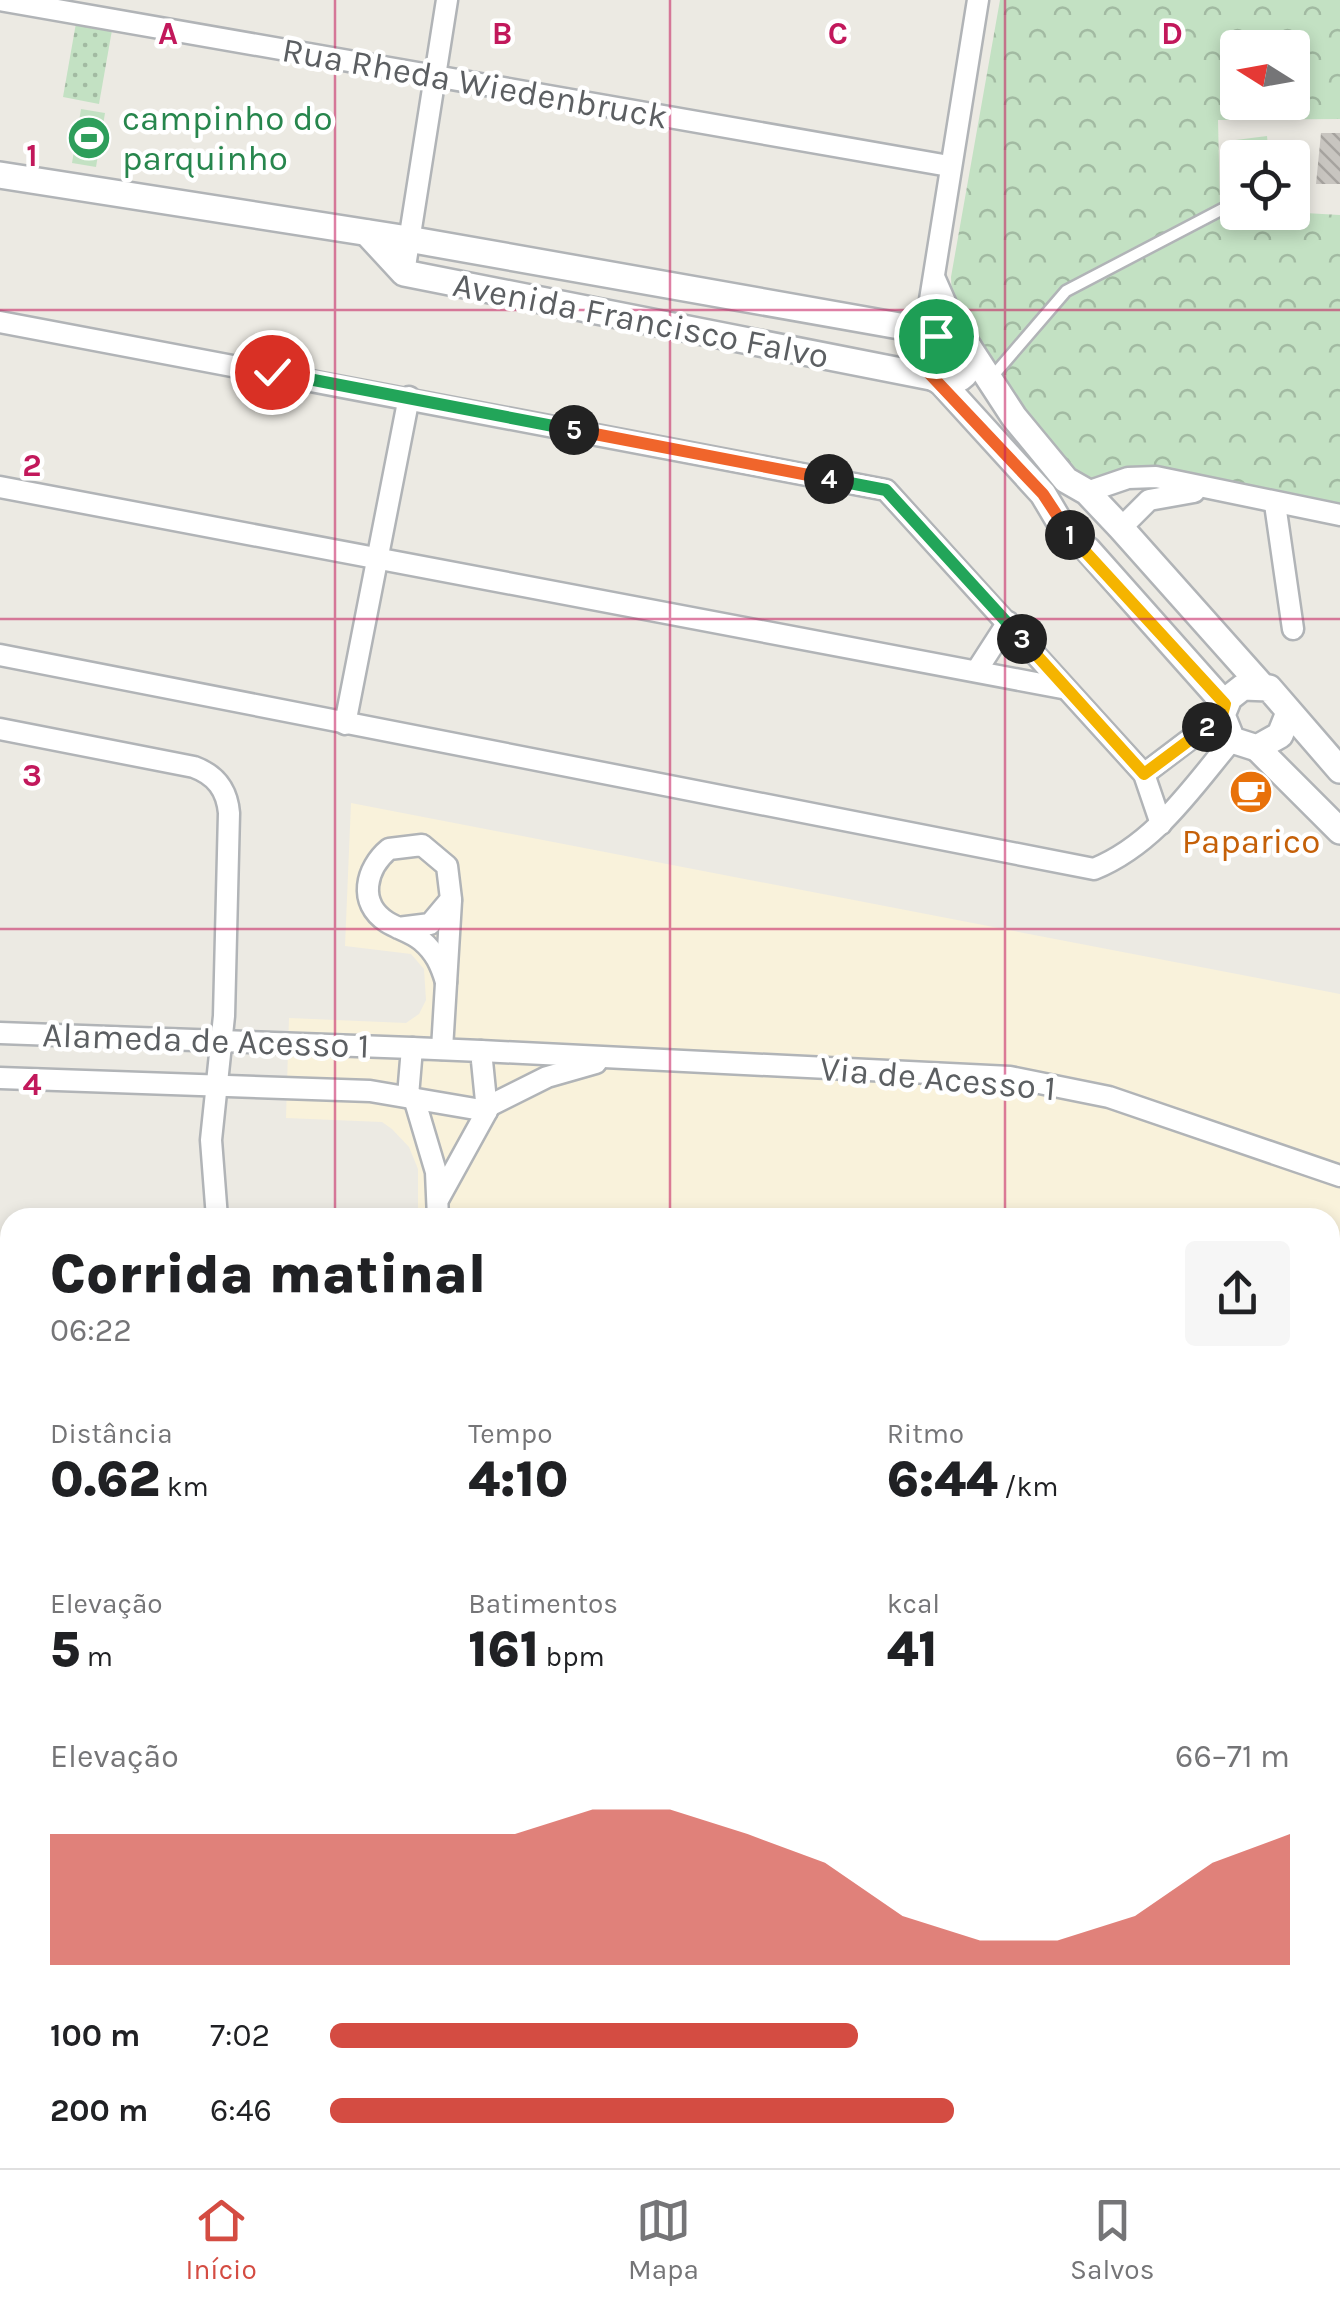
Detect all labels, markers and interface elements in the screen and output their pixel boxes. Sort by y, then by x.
text: A [158,15,178,52]
text: B [492,15,512,52]
text: C [828,15,848,52]
text: D [1161,15,1183,52]
street label: Rua Rheda Wiedenbruck [279,29,671,138]
north arrow [1220,30,1310,120]
map controls [1220,30,1310,230]
place label: campinho do parquinho [122,98,333,179]
sports icon: campinho do parquinho [66,115,112,161]
text: 1 [26,137,38,174]
button: locate [1220,140,1310,230]
street label: Avenida Francisco Falvo [450,264,832,377]
pin [894,294,979,379]
icon: arrive [909,309,964,364]
pin [230,330,315,415]
icon: check [245,345,300,400]
pin: 5 [549,405,599,455]
text: 5 [566,413,582,446]
text: 2 [22,447,42,484]
pin: 4 [804,454,854,504]
text: 4 [821,462,837,495]
pin: 1 [1045,510,1095,560]
text: 1 [1065,518,1075,551]
pin: 3 [997,614,1047,664]
text: 3 [1013,622,1031,655]
pin: 2 [1182,702,1232,752]
text: 2 [1199,710,1215,743]
text: 3 [22,757,42,794]
cafe icon: Paparico [1228,769,1274,815]
place label: Paparico [1182,821,1320,862]
street label: Alameda de Acesso 1 [42,1014,370,1067]
street label: Via de Acesso 1 [818,1048,1058,1109]
text: 4 [22,1066,42,1103]
button: share [1185,1241,1290,1346]
text: Corrida matinal [50,1242,486,1306]
text: 06:22 [50,1312,132,1349]
text: Distância [50,1417,173,1450]
text: Tempo [468,1417,552,1450]
text: Ritmo [887,1417,964,1450]
text: 0.62 [50,1450,160,1509]
text: 4:10 [468,1450,568,1509]
text: 6:44 [887,1450,998,1509]
text: km [160,1470,209,1503]
text: /km [998,1470,1058,1503]
text: Elevação [50,1587,163,1620]
text: Batimentos [468,1587,618,1620]
text: kcal [887,1587,940,1620]
text: 5 [50,1620,80,1679]
text: 161 [468,1620,539,1679]
text: 41 [887,1620,938,1679]
text: m [80,1640,113,1673]
text: bpm [539,1640,605,1673]
text: Elevação [50,1738,179,1775]
text: 66–71 m [1175,1738,1290,1775]
text: 100 m [50,2017,140,2054]
text: 7:02 [210,2017,270,2054]
text: 200 m [50,2092,148,2129]
text: 6:46 [210,2092,272,2129]
tab: Início [186,2193,257,2286]
tab: Mapa [628,2193,699,2286]
tab: Salvos [1070,2193,1154,2286]

